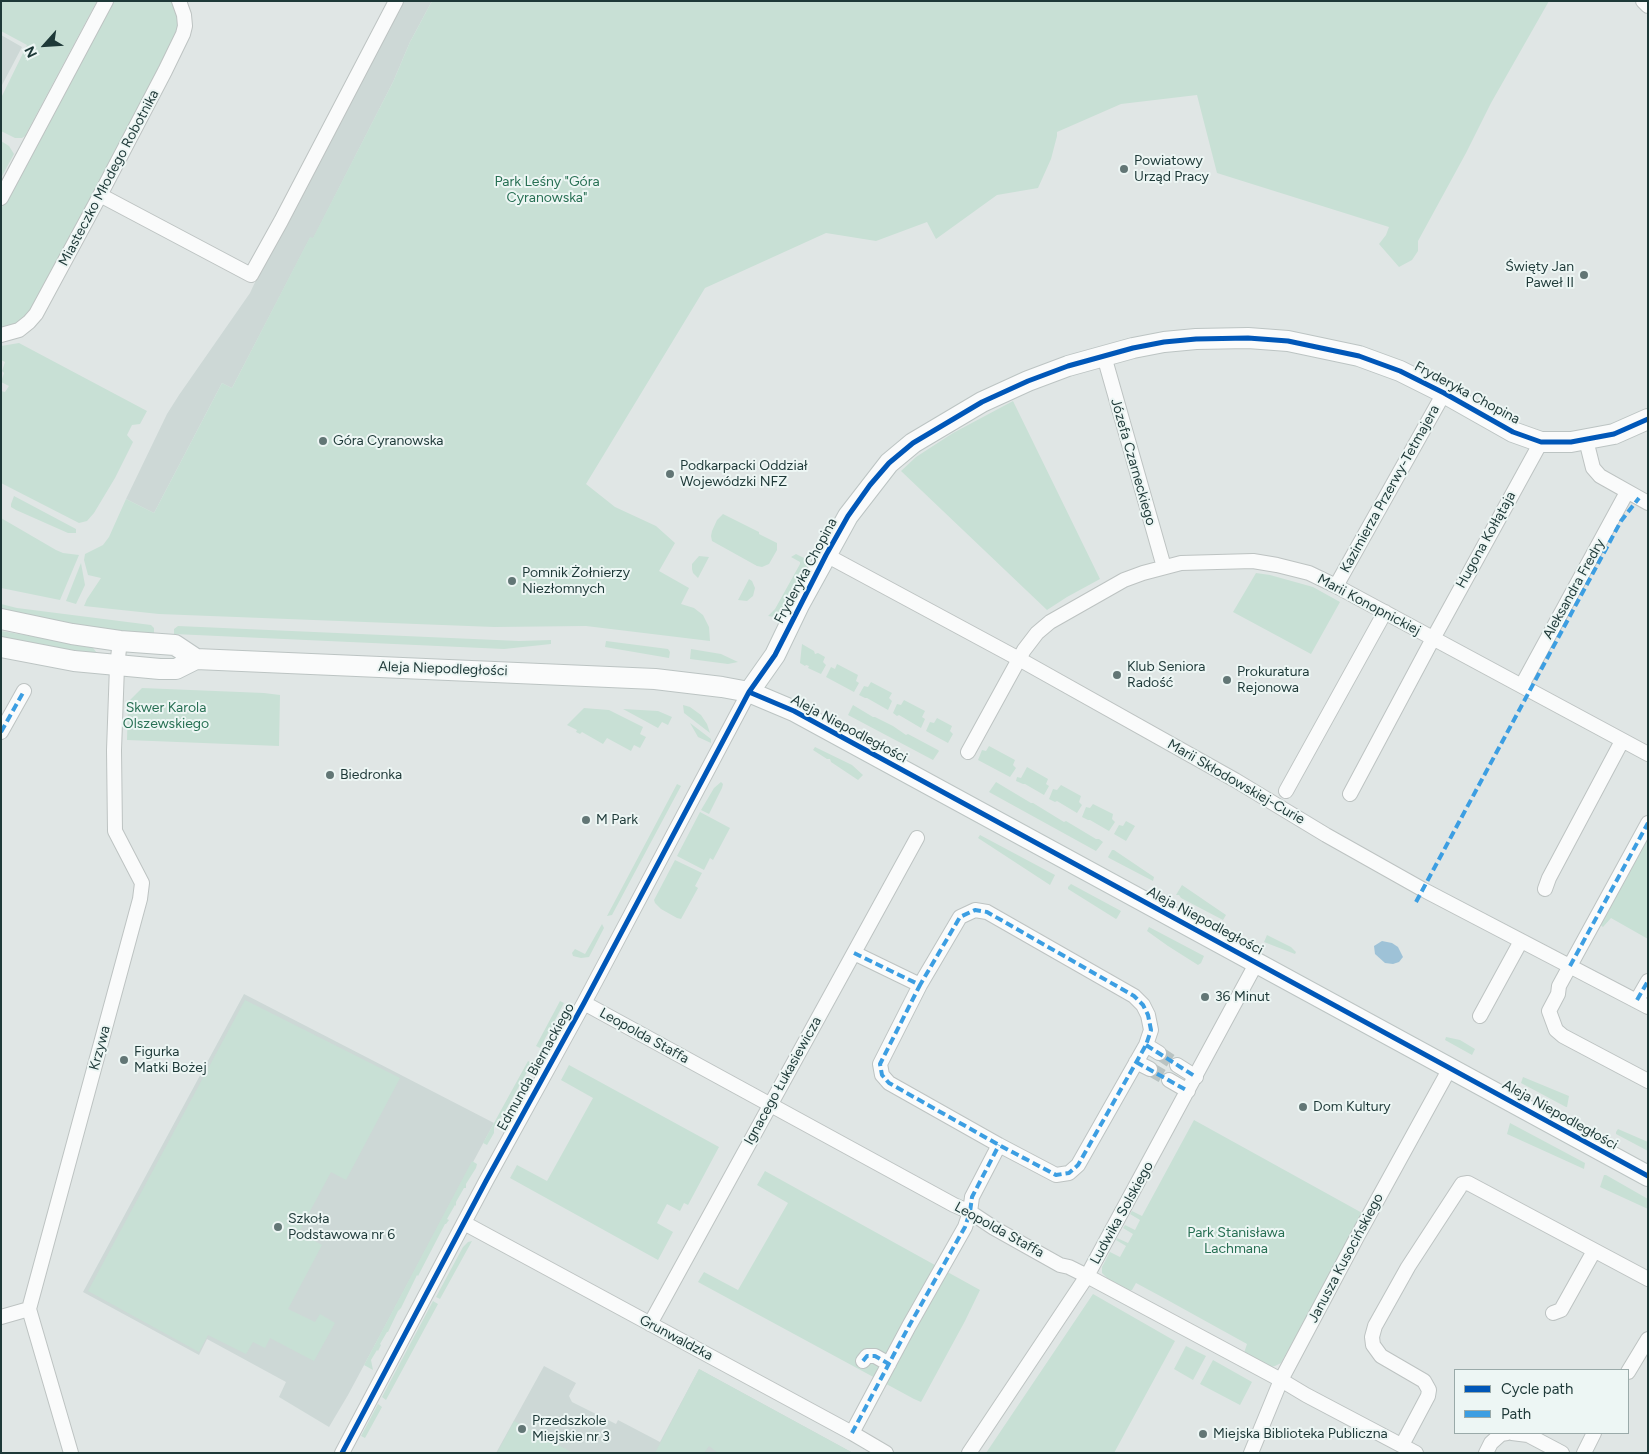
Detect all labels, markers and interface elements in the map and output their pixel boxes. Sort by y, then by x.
north arrow [20,20,70,70]
text: N [21,43,41,60]
street label: Miasteczko Młodego Robotnika [55,87,163,269]
place label: Powiatowy Urząd Pracy [1134,153,1209,186]
marker: Powiatowy Urząd Pracy [1118,163,1130,175]
park label: Park Leśny "Góra Cyranowska" [494,174,600,206]
place label: Święty Jan Paweł II [1505,259,1574,292]
marker: Święty Jan Paweł II [1578,269,1590,281]
street label: Fryderyka Chopina [1411,358,1523,428]
street label: Józefa Czarneckiego [1107,397,1159,527]
street label: Kazimierza Przerwy-Tetmajera [1337,402,1443,576]
place label: Góra Cyranowska [333,433,443,449]
marker: Góra Cyranowska [317,435,329,447]
place label: Podkarpacki Oddział Wojewódzki NFZ [680,458,808,491]
marker: Podkarpacki Oddział Wojewódzki NFZ [664,468,676,480]
street label: Hugona Kołłątaja [1452,489,1520,591]
street label: Fryderyka Chopina [771,515,841,627]
street label: Aleksandra Fredry [1539,536,1609,642]
place label: Pomnik Żołnierzy Niezłomnych [522,565,630,598]
street label: Marii Konopnickiej [1315,571,1423,639]
marker: Pomnik Żołnierzy Niezłomnych [506,575,518,587]
street label: Aleja Niepodległości [378,658,508,680]
place label: Klub Seniora Radość [1127,659,1205,692]
place label: Prokuratura Rejonowa [1237,664,1309,696]
marker: Klub Seniora Radość [1111,669,1123,681]
marker: Prokuratura Rejonowa [1221,674,1233,686]
street label: Aleja Niepodległości [788,691,910,767]
park label: Skwer Karola Olszewskiego [123,700,209,732]
street label: Marii Skłodowskiej-Curie [1164,736,1308,828]
place label: Biedronka [340,767,402,783]
marker: Biedronka [324,769,336,781]
place label: M Park [596,812,638,828]
marker: M Park [580,814,592,826]
street label: Aleja Niepodległości [1144,883,1266,959]
place label: 36 Minut [1215,989,1270,1005]
marker: 36 Minut [1199,991,1211,1003]
street label: Edmunda Biernackiego [494,1000,578,1134]
street label: Leopolda Staffa [596,1004,692,1068]
street label: Ignacego Łukasiewicza [741,1014,825,1148]
street label: Krzywa [86,1024,114,1072]
place label: Figurka Matki Bożej [134,1044,207,1076]
marker: Figurka Matki Bożej [118,1054,130,1066]
street label: Aleja Niepodległości [1499,1076,1621,1154]
place label: Dom Kultury [1313,1099,1391,1115]
marker: Dom Kultury [1297,1101,1309,1113]
street label: Ludwika Solskiego [1087,1159,1157,1267]
street label: Janusza Kusocińskiego [1305,1190,1387,1326]
street label: Leopolda Staffa [951,1198,1047,1262]
place label: Szkoła Podstawowa nr 6 [288,1211,395,1244]
marker: Szkoła Podstawowa nr 6 [272,1221,284,1233]
park label: Park Stanisława Lachmana [1187,1225,1285,1258]
street label: Grunwaldzka [636,1312,716,1364]
legend [1454,1369,1629,1434]
text: Cycle path [1501,1380,1573,1398]
text: Path [1501,1405,1531,1423]
place label: Przedszkole Miejskie nr 3 [532,1413,610,1445]
marker: Przedszkole Miejskie nr 3 [516,1423,528,1435]
place label: Miejska Biblioteka Publiczna [1213,1426,1388,1442]
marker: Miejska Biblioteka Publiczna [1197,1428,1209,1440]

